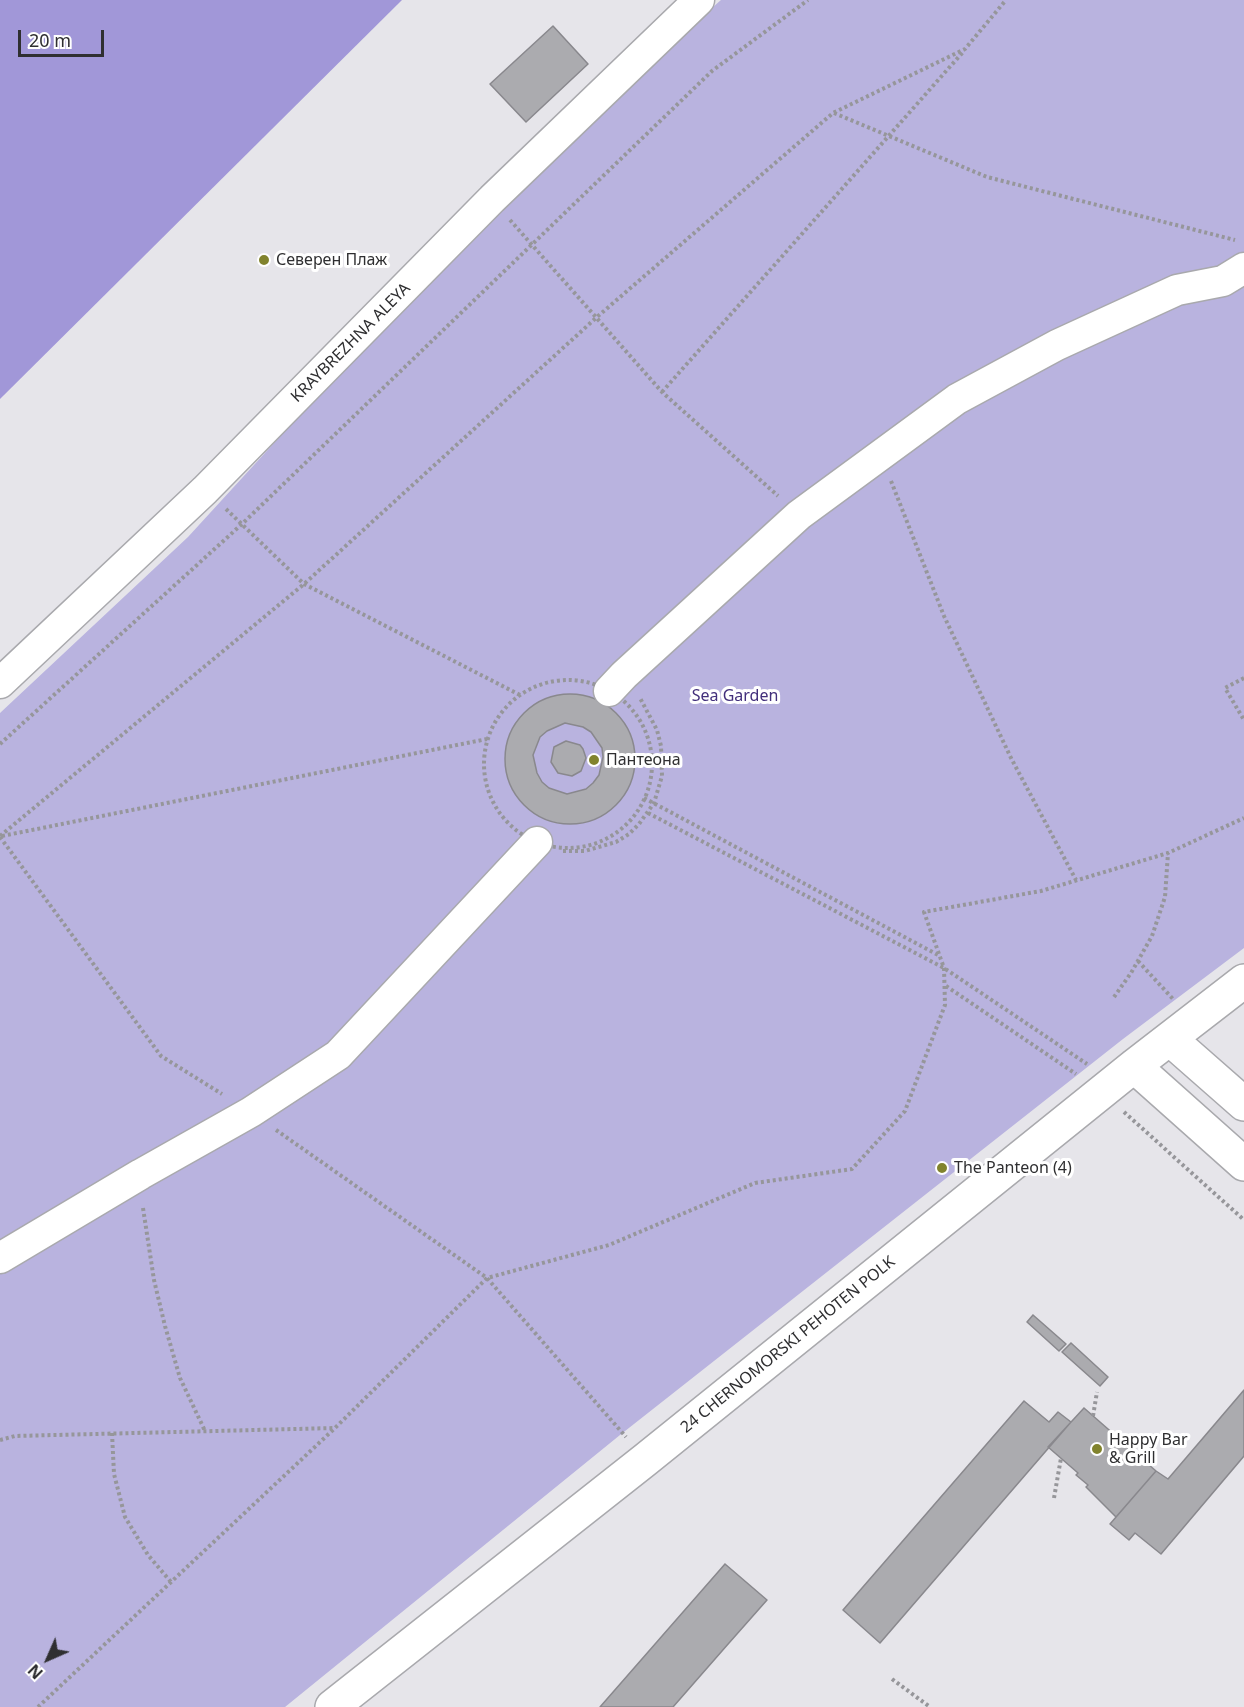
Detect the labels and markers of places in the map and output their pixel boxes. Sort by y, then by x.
place label: Северен Плаж [276,250,387,270]
marker: Северен Плаж [257,253,271,267]
place label: Пантеона [606,750,681,770]
marker: Пантеона [587,753,601,767]
place label: The Panteon (4) [954,1158,1072,1178]
marker: The Panteon (4) [935,1161,949,1175]
place label: Happy Bar & Grill [1109,1430,1187,1468]
marker: Happy Bar & Grill [1090,1442,1104,1456]

